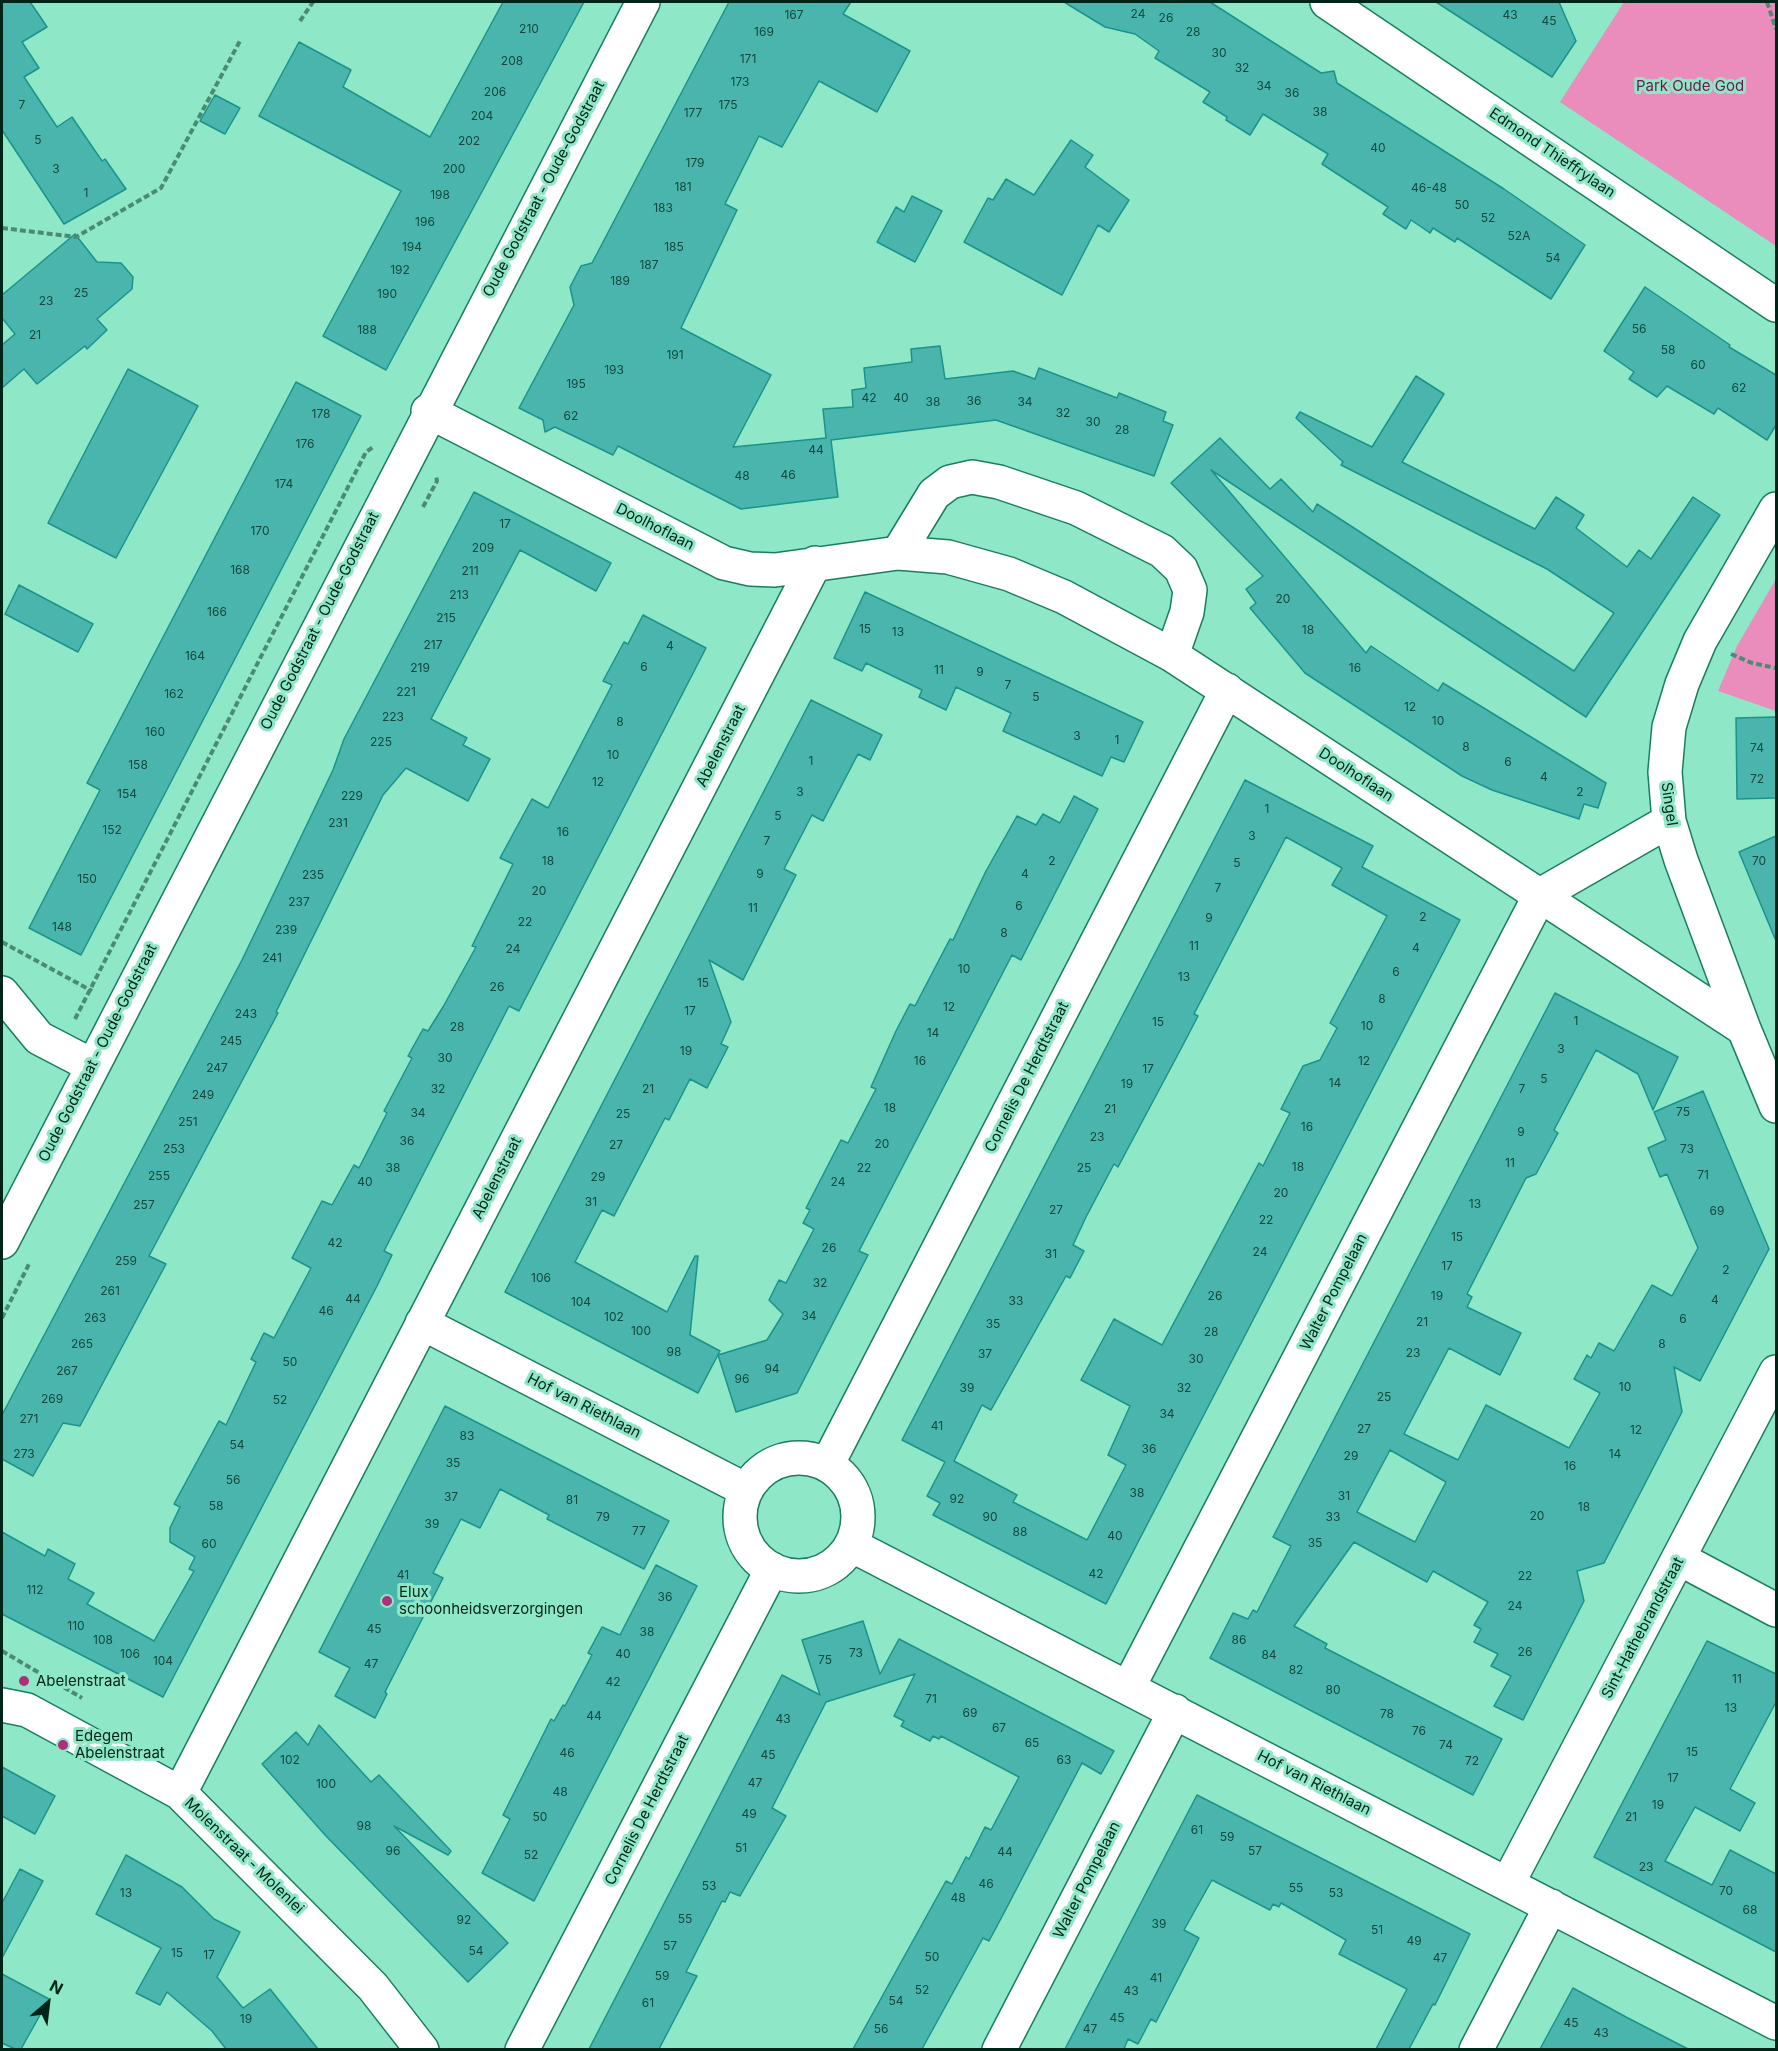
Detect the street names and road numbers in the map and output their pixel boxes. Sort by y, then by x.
street label: Oude Godstraat - Oude-Godstraat [479,78,609,300]
street label: Edmond Thieffrylaan [1486,104,1618,202]
street label: Doolhoflaan [613,500,697,554]
street label: Oude Godstraat - Oude-Godstraat [257,509,383,733]
street label: Abelenstraat [693,702,749,790]
street label: Doolhoflaan [1315,744,1397,806]
street label: Singel [1657,781,1681,827]
street label: Oude Godstraat - Oude-Godstraat [35,941,161,1165]
street label: Cornelis De Herdtstraat [981,999,1073,1155]
street label: Abelenstraat [469,1134,525,1222]
street label: Walter Pompelaan [1297,1231,1371,1353]
street label: Hof van Riethlaan [524,1370,644,1442]
street label: Sint-Hathebrandstraat [1598,1554,1688,1702]
street label: Cornelis De Herdtstraat [601,1732,693,1888]
street label: Hof van Riethlaan [1254,1747,1374,1819]
street label: Molenstraat - Molenlei [181,1794,307,1918]
street label: Walter Pompelaan [1050,1819,1124,1941]

